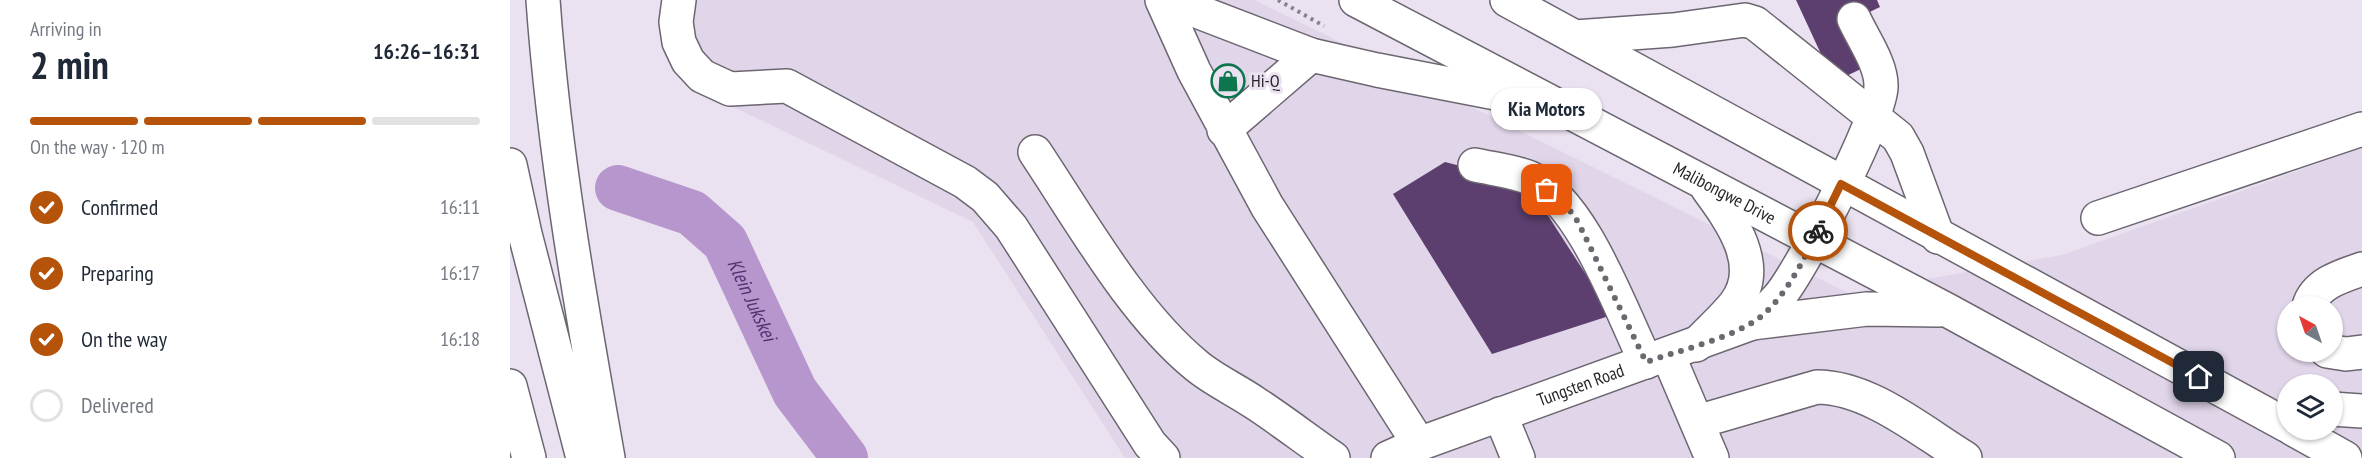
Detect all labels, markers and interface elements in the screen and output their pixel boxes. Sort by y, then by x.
text: Arriving in [30,16,102,42]
text: 16:26–16:31 [373,37,480,65]
text: 2 min [30,39,109,90]
shop icon: Hi-Q [1210,63,1246,99]
place label: Hi-Q [1251,69,1281,92]
callout: Kia Motors [1492,88,1602,130]
text: Kia Motors [1508,96,1585,122]
text: On the way · 120 m [30,134,165,160]
street label: Malibongwe Drive [1669,156,1780,229]
pin [1521,164,1572,215]
icon: bag [1530,173,1563,206]
icon: check [30,191,63,224]
text: Confirmed [81,193,158,221]
text: 16:11 [440,194,480,220]
courier [1788,201,1848,261]
icon: bike [1802,215,1835,248]
water label: Klein Jukskei [722,254,784,348]
icon: check [30,257,63,290]
text: Preparing [81,259,154,287]
text: 16:17 [440,260,480,286]
north arrow [2277,296,2343,362]
map controls [2277,296,2343,440]
icon: check [30,323,63,356]
text: On the way [81,325,167,353]
text: 16:18 [440,326,480,352]
pin [2173,351,2224,402]
street label: Tungsten Road [1534,358,1627,411]
icon: home [2182,360,2215,393]
button: layers [2277,374,2343,440]
text: Delivered [81,391,154,419]

